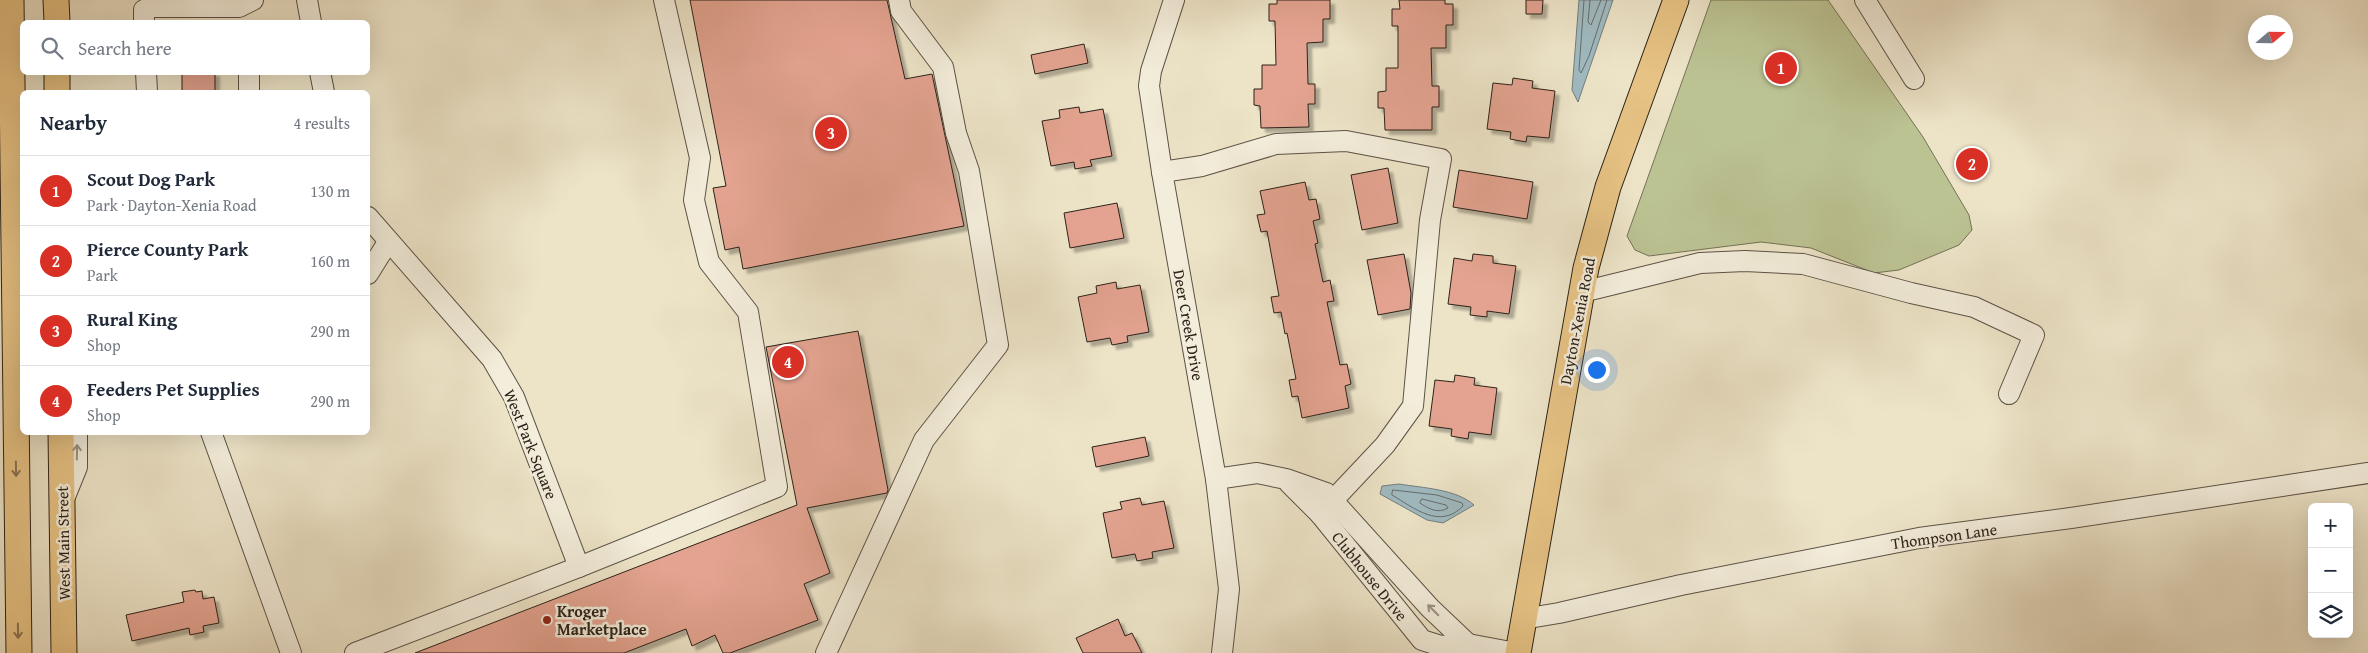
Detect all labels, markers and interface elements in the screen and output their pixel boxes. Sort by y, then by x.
north arrow [2248,15,2293,60]
search box [20,20,370,75]
icon: search [38,34,66,62]
text: Search here [78,34,172,62]
pin: 1 [1765,49,1797,87]
text: Nearby [40,107,107,138]
text: 4 results [293,111,350,135]
pin: 3 [815,114,847,152]
pin: 2 [1956,145,1988,183]
text: Scout Dog Park [87,165,215,193]
text: 1 [52,179,60,203]
text: 130 m [310,179,350,203]
text: Park · Dayton-Xenia Road [87,193,257,217]
text: Pierce County Park [87,235,248,263]
text: 2 [52,249,60,273]
text: 160 m [310,249,350,273]
street label: Dayton-Xenia Road [1553,255,1601,387]
text: Park [87,263,118,287]
street label: Deer Creek Drive [1167,268,1211,382]
text: Rural King [87,305,177,333]
text: 3 [52,319,60,343]
text: 290 m [310,319,350,343]
text: Shop [87,333,121,357]
pin: 4 [772,343,804,381]
your location [1584,357,1610,383]
text: Feeders Pet Supplies [87,375,260,403]
street label: West Park Square [498,385,564,503]
text: 4 [52,389,60,413]
text: 290 m [310,389,350,413]
text: Shop [87,403,121,427]
one-way arrow [72,444,82,460]
one-way arrow [11,460,21,476]
street label: West Main Street [50,485,76,600]
map controls [2308,503,2353,638]
button: + [2308,503,2353,548]
street label: Thompson Lane [1889,517,1999,555]
street label: Clubhouse Drive [1326,526,1414,626]
button: − [2308,548,2353,593]
button: layers [2308,593,2353,638]
place label: Kroger Marketplace [557,599,647,641]
one-way arrow [1427,604,1439,616]
marker: Kroger Marketplace [541,614,553,626]
one-way arrow [13,622,23,639]

